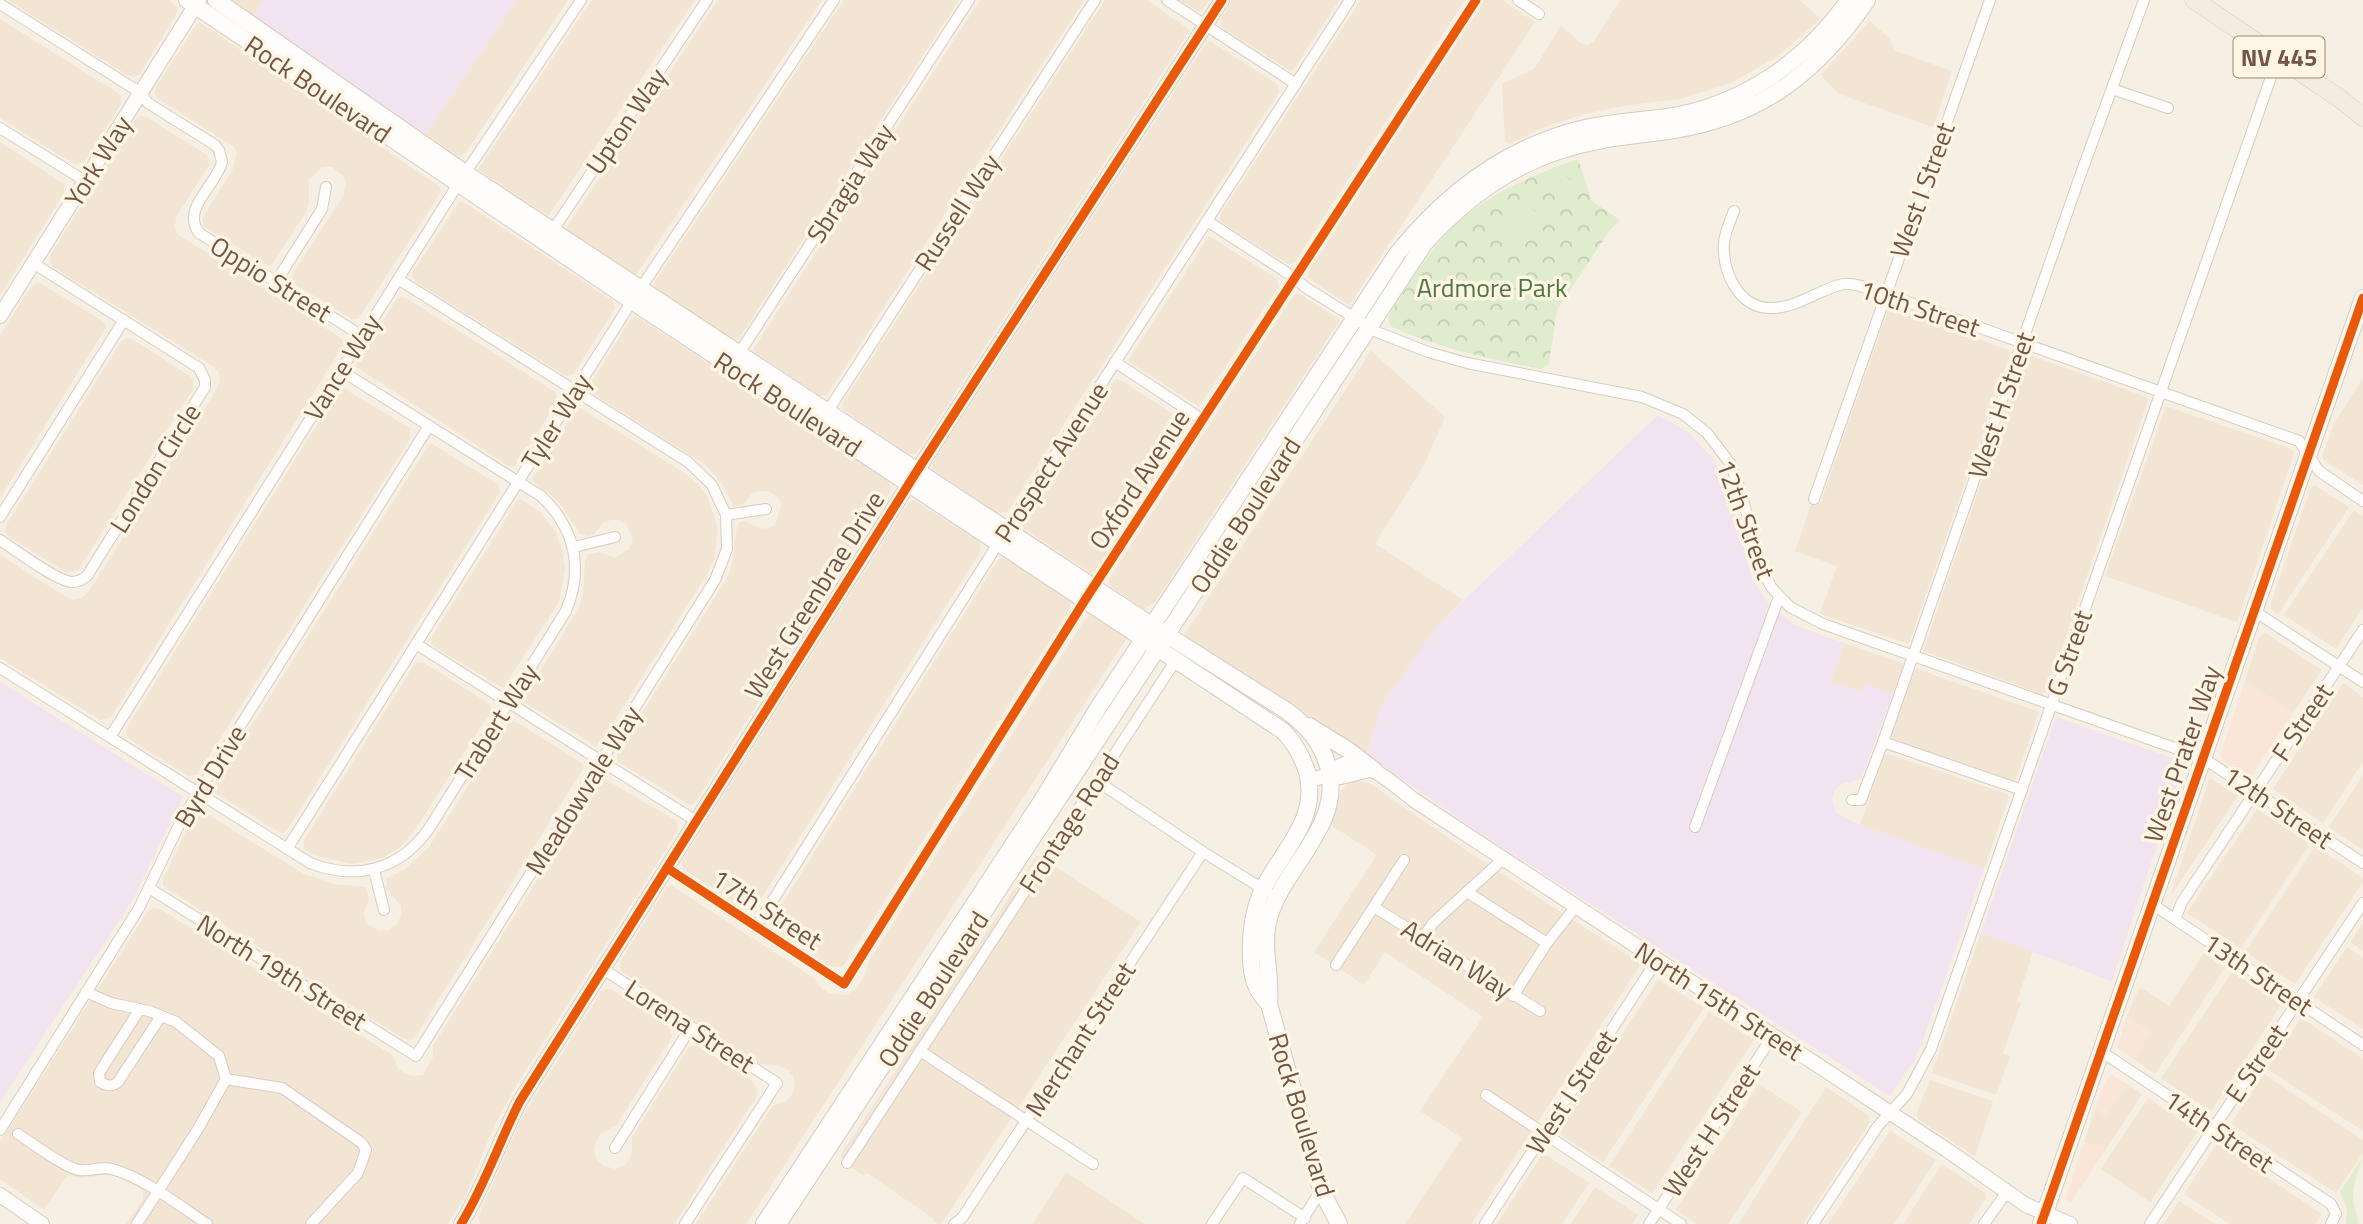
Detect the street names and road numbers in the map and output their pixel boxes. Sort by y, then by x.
street label: Rock Boulevard [237,26,399,152]
road number: NV 445 [2234,36,2324,78]
street label: Upton Way [576,60,676,182]
street label: York Way [55,108,141,214]
street label: Sbragia Way [797,115,903,251]
street label: West I Street [1879,117,1965,263]
street label: Russell Way [904,146,1010,278]
street label: Oppio Street [203,226,339,332]
street label: 10th Street [1855,269,1985,347]
street label: Vance Way [294,306,390,428]
street label: West H Street [1958,326,2044,484]
street label: Rock Boulevard [706,342,870,466]
street label: Tyler Way [511,366,601,476]
street label: Prospect Avenue [984,374,1118,550]
street label: London Circle [100,396,210,540]
street label: Oxford Avenue [1079,401,1199,557]
street label: Oddie Boulevard [1180,429,1310,601]
street label: 12th Street [1706,454,1786,584]
street label: West Greenbrae Drive [734,483,894,707]
street label: G Street [2036,605,2102,701]
street label: Trabert Way [444,656,548,788]
street label: West Prater Way [2133,660,2231,848]
street label: F Street [2262,675,2342,769]
street label: Meadowvale Way [515,698,651,882]
street label: Byrd Drive [164,717,256,835]
street label: Frontage Road [1009,745,1129,901]
street label: 12th Street [2215,756,2341,858]
street label: 17th Street [704,859,830,959]
street label: Oddie Boulevard [868,903,998,1075]
street label: North 19th Street [189,904,375,1040]
street label: Adrian Way [1394,909,1520,1009]
street label: 13th Street [2195,923,2321,1025]
street label: North 15th Street [1627,932,1811,1070]
street label: Merchant Street [1015,954,1145,1124]
street label: Lorena Street [617,969,763,1083]
street label: E Street [2215,1016,2297,1110]
street label: West I Street [1516,1022,1626,1162]
street label: Rock Boulevard [1259,1028,1345,1202]
street label: West H Street [1653,1055,1769,1205]
street label: 14th Street [2156,1080,2282,1182]

